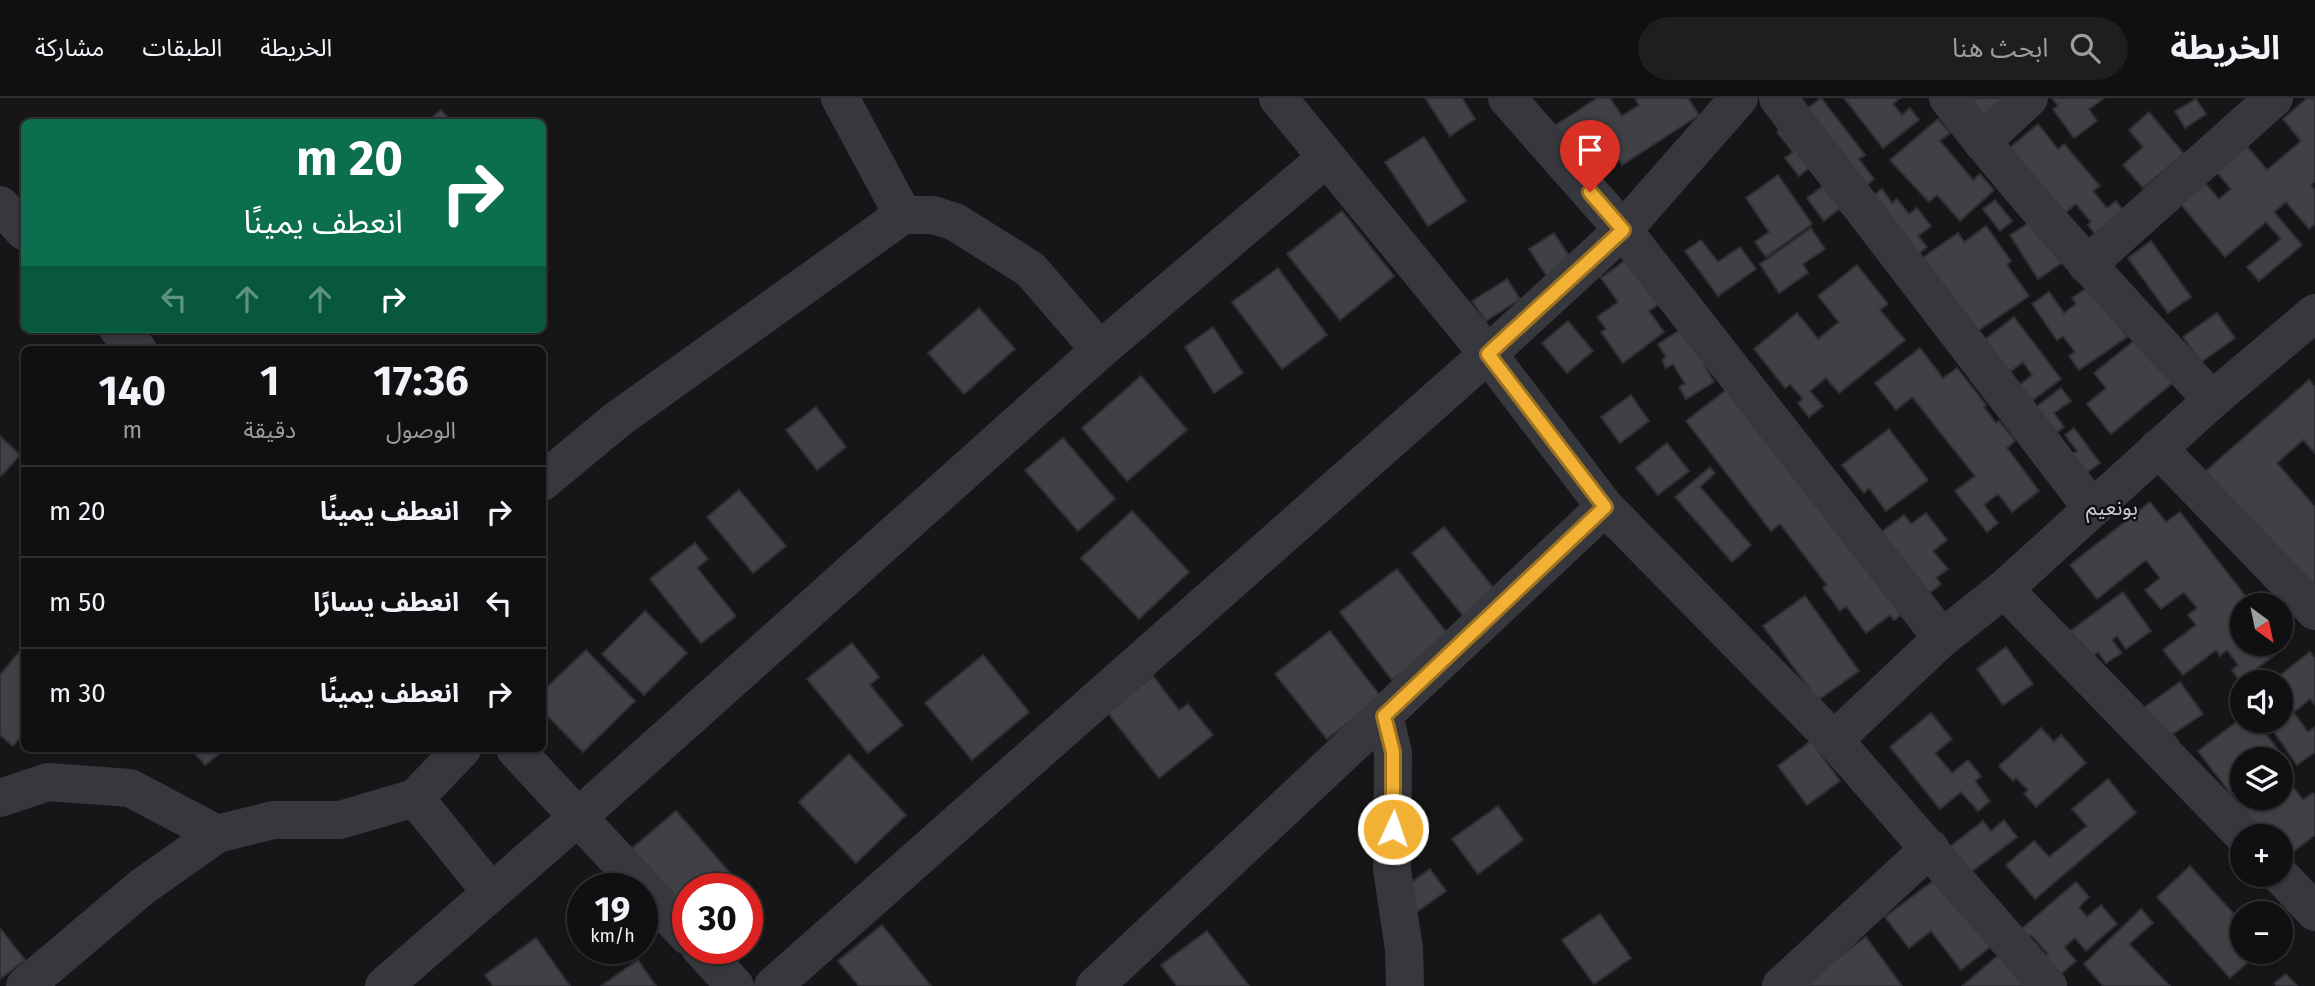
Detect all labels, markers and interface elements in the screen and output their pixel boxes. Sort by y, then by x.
search box [1638,17,2128,80]
text: الخريطة [2170,28,2280,68]
icon: search [2066,29,2104,67]
text: ابحث هنا [1952,33,2048,64]
text: مشاركة [35,34,104,62]
text: الطبقات [142,34,222,62]
text: الخريطة [260,34,332,62]
pin [1560,120,1620,192]
text: 20 m [296,129,403,188]
icon: arrive [1571,131,1609,169]
icon: right [427,147,518,238]
text: انعطف يمينًا [243,203,403,241]
icon: left [155,280,193,318]
icon: ahead [228,280,266,318]
icon: ahead [301,280,339,318]
icon: right [374,280,412,318]
text: 1 [260,356,279,406]
text: 17:36 [373,356,469,406]
text: 140 [98,366,166,416]
text: m [122,416,142,444]
text: دقيقة [244,416,296,444]
text: الوصول [386,416,456,444]
icon: right [480,493,518,531]
district label: بونعيم [2086,495,2138,523]
text: 20 m [49,496,106,527]
text: انعطف يمينًا [320,496,459,527]
icon: left [480,584,518,622]
text: 50 m [49,587,106,618]
text: انعطف يسارًا [313,587,459,618]
north arrow [2230,593,2292,656]
map controls [2230,593,2293,964]
button: sound [2230,670,2293,733]
icon: right [480,675,518,713]
text: 30 m [49,678,106,709]
text: انعطف يمينًا [320,678,459,709]
button: layers [2230,747,2293,810]
position arrow [1356,792,1430,866]
button: + [2230,824,2293,887]
speed limit sign: 30 [672,873,763,964]
text: 19 [595,888,630,930]
button: − [2230,901,2293,964]
text: km/h [590,925,635,947]

